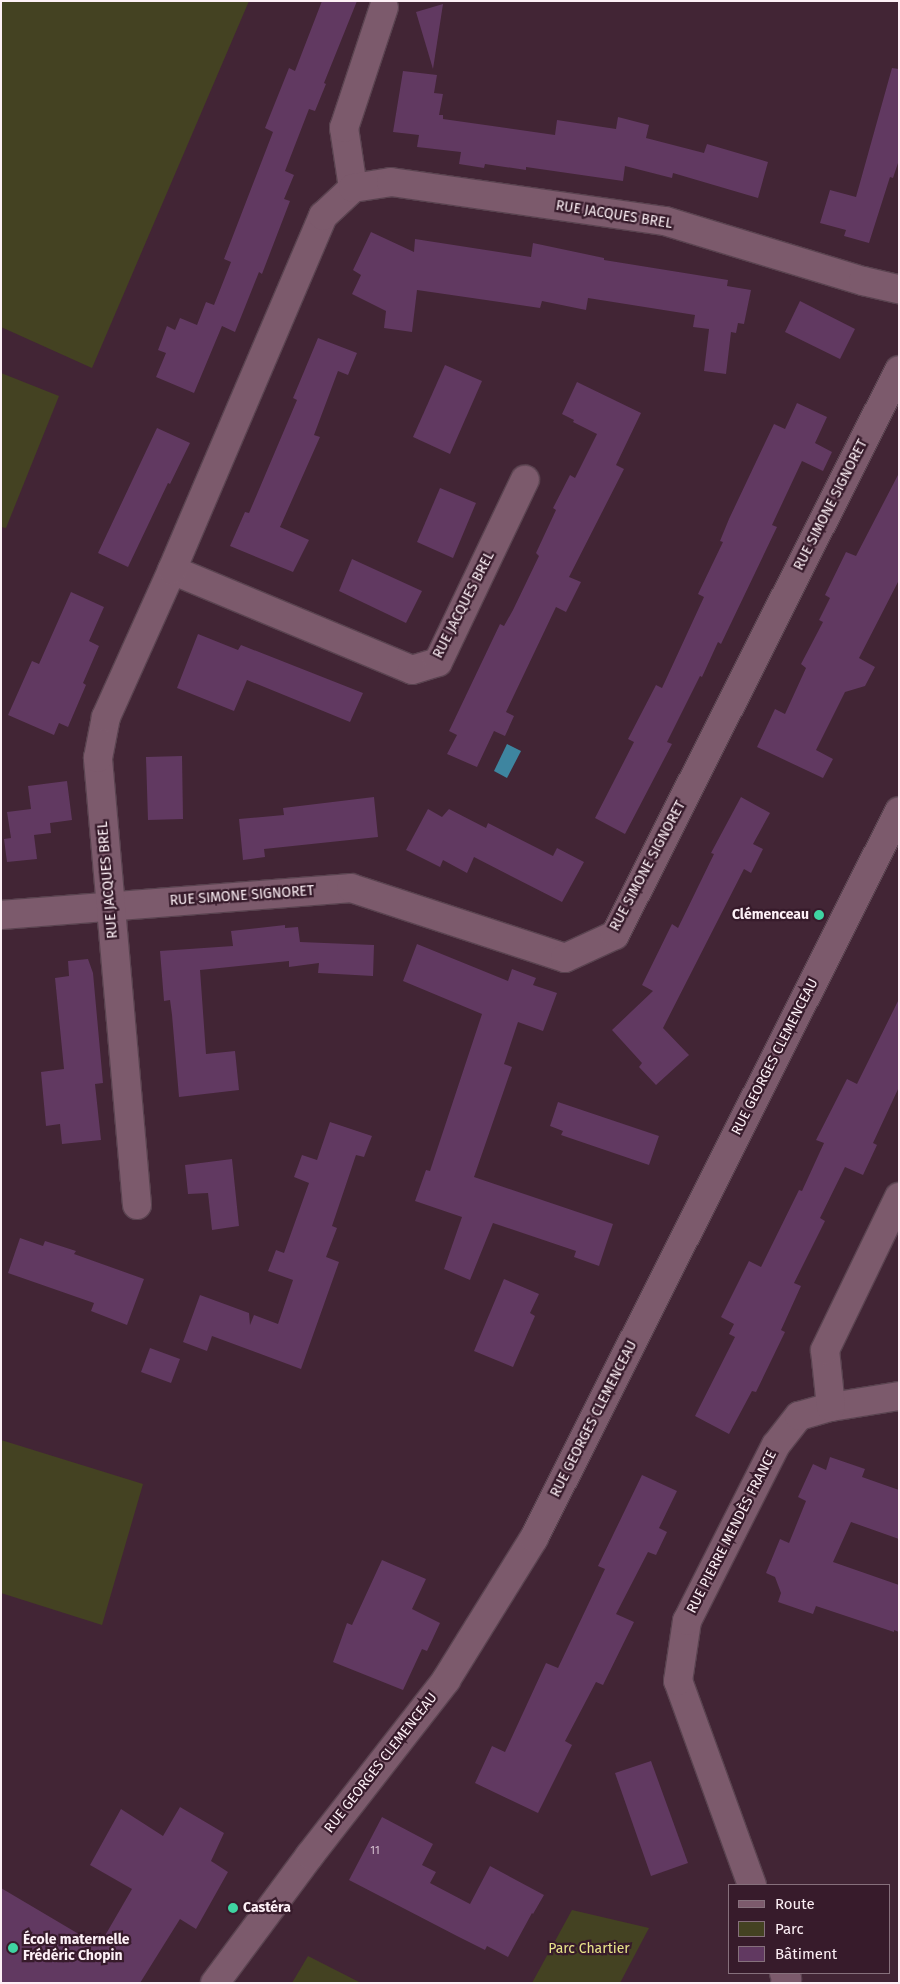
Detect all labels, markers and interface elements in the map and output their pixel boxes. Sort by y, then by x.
street label: RUE JACQUES BREL [555,198,673,232]
street label: RUE SIMONE SIGNORET [791,437,871,573]
street label: RUE JACQUES BREL [430,549,498,661]
street label: RUE SIMONE SIGNORET [607,798,689,934]
street label: RUE JACQUES BREL [95,821,121,939]
street label: RUE SIMONE SIGNORET [169,883,315,909]
place label: Clémenceau [732,907,809,923]
marker: Clémenceau [813,909,825,921]
street label: RUE GEORGES CLEMENCEAU [728,976,822,1138]
street label: RUE GEORGES CLEMENCEAU [547,1338,641,1500]
street label: RUE PIERRE MENDÈS FRANCE [684,1448,780,1616]
street label: RUE GEORGES CLEMENCEAU [321,1690,441,1836]
house number: 11 [370,1844,380,1858]
legend [728,1884,890,1974]
text: Route [775,1895,815,1913]
place label: Castéra [243,1900,291,1916]
marker: Castéra [227,1902,239,1914]
text: Parc [775,1920,804,1938]
place label: École maternelle Frédéric Chopin [23,1932,130,1964]
park label: Parc Chartier [548,1941,630,1957]
marker: École maternelle Frédéric Chopin [7,1942,19,1954]
text: Bâtiment [775,1945,837,1963]

